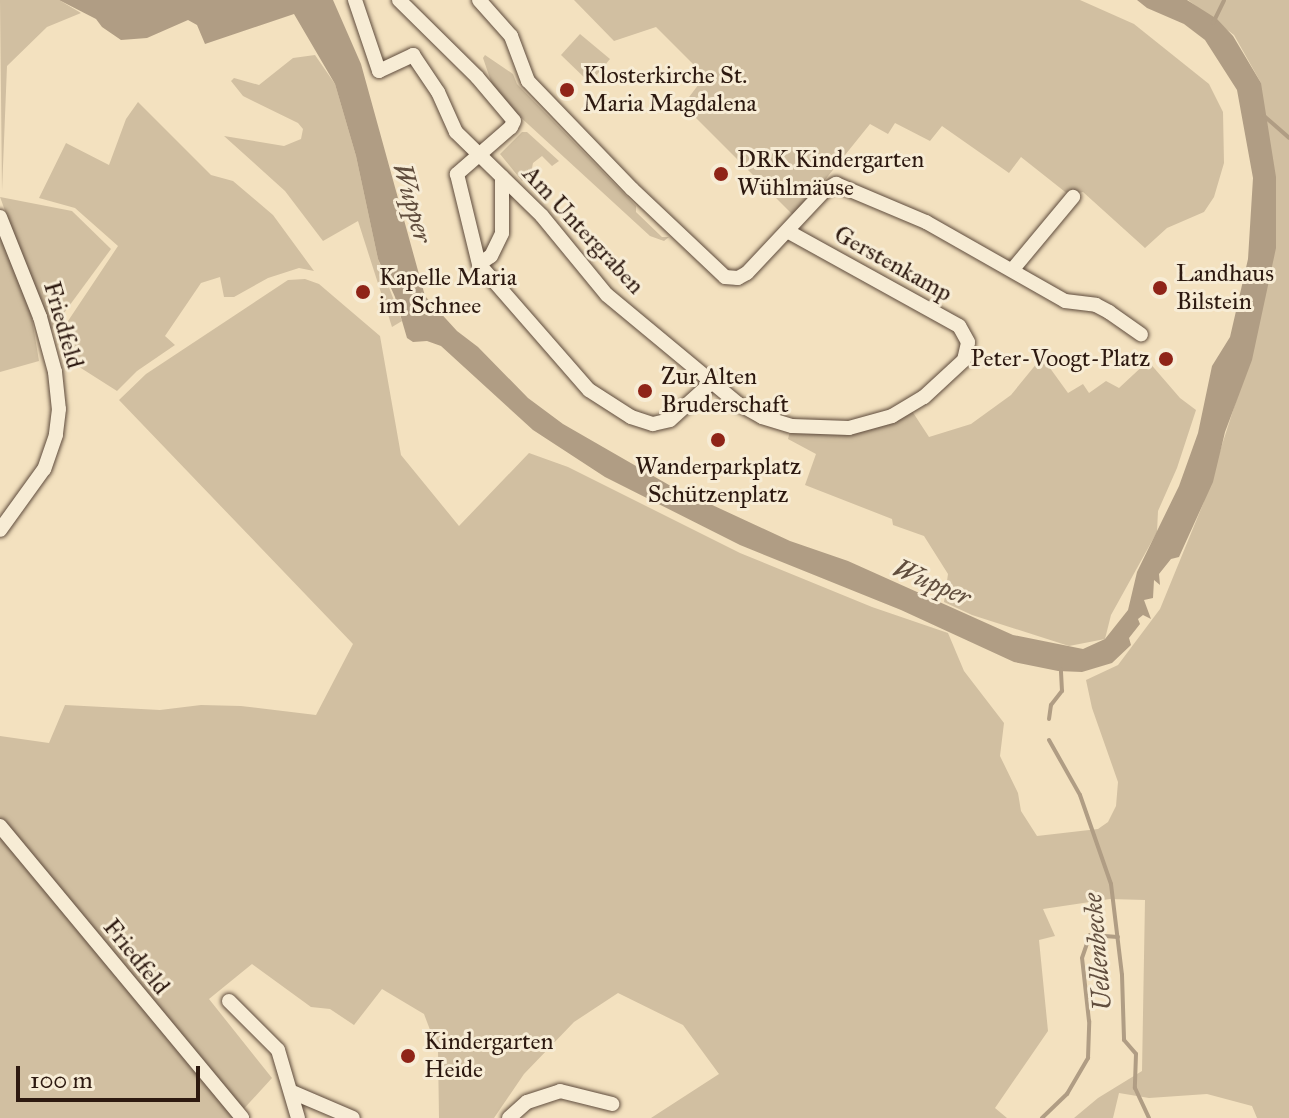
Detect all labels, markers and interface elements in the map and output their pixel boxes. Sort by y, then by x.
place label: Klosterkirche St. Maria Magdalena [583,62,757,118]
marker: Klosterkirche St. Maria Magdalena [558,81,576,99]
place label: DRK Kindergarten Wühlmäuse [737,146,924,202]
water label: Wupper [386,160,438,246]
street label: Am Untergraben [516,160,650,300]
marker: DRK Kindergarten Wühlmäuse [712,165,730,183]
street label: Gerstenkamp [829,220,957,308]
place label: Landhaus Bilstein [1176,260,1274,316]
place label: Kapelle Maria im Schnee [379,264,517,320]
street label: Friedfeld [37,278,89,372]
marker: Landhaus Bilstein [1151,279,1169,297]
marker: Kapelle Maria im Schnee [354,283,372,301]
place label: Peter-Voogt-Platz [970,345,1150,373]
marker: Peter-Voogt-Platz [1157,350,1175,368]
place label: Zur Alten Bruderschaft [661,363,789,419]
marker: Zur Alten Bruderschaft [636,382,654,400]
marker: Wanderparkplatz Schützenplatz [709,431,727,449]
place label: Wanderparkplatz Schützenplatz [635,453,801,509]
water label: Wupper [888,553,976,613]
water label: Uellenbecke [1077,892,1119,1012]
street label: Friedfeld [97,913,175,1001]
place label: Kindergarten Heide [424,1028,553,1084]
marker: Kindergarten Heide [399,1047,417,1065]
scale bar [20,1050,204,1100]
text: 100 m [30,1065,93,1095]

